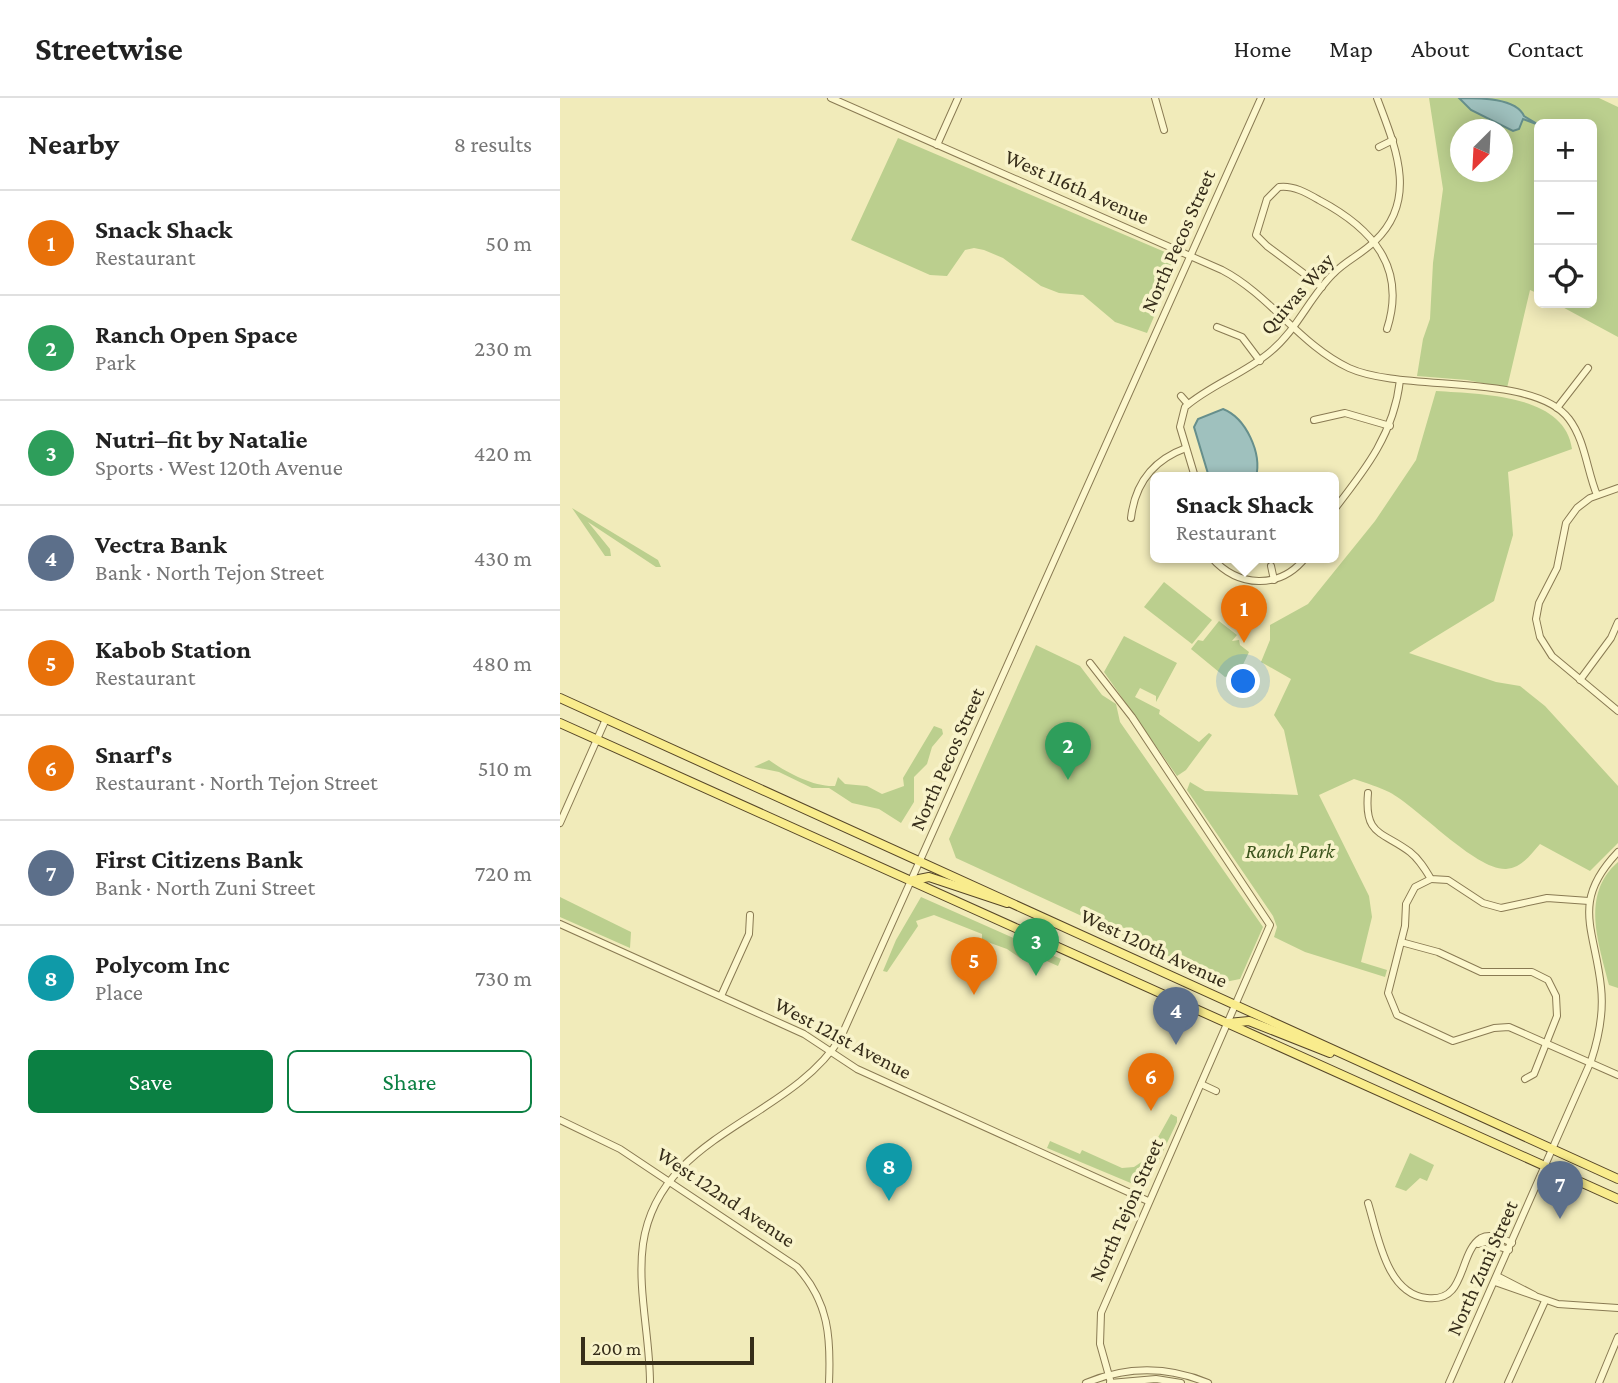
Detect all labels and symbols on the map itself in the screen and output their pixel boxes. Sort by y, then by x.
north arrow [1450,119,1513,182]
street label: West 116th Avenue [1001,144,1153,230]
street label: North Pecos Street [1136,165,1221,316]
street label: Quivas Way [1255,248,1339,340]
pin: 1 [1221,585,1267,643]
your location [1226,664,1260,698]
street label: North Pecos Street [905,683,990,834]
pin: 2 [1045,722,1091,780]
park label: Ranch Park [1245,839,1336,863]
street label: West 120th Avenue [1077,903,1231,993]
pin: 3 [1013,918,1059,976]
pin: 5 [951,937,997,995]
pin: 4 [1153,987,1199,1045]
street label: West 121st Avenue [770,992,916,1084]
pin: 6 [1128,1053,1174,1111]
street label: North Tejon Street [1084,1134,1169,1285]
street label: West 122nd Avenue [652,1142,800,1252]
pin: 8 [866,1143,912,1201]
pin: 7 [1537,1161,1583,1219]
street label: North Zuni Street [1441,1196,1523,1339]
scale bar [581,1334,754,1366]

